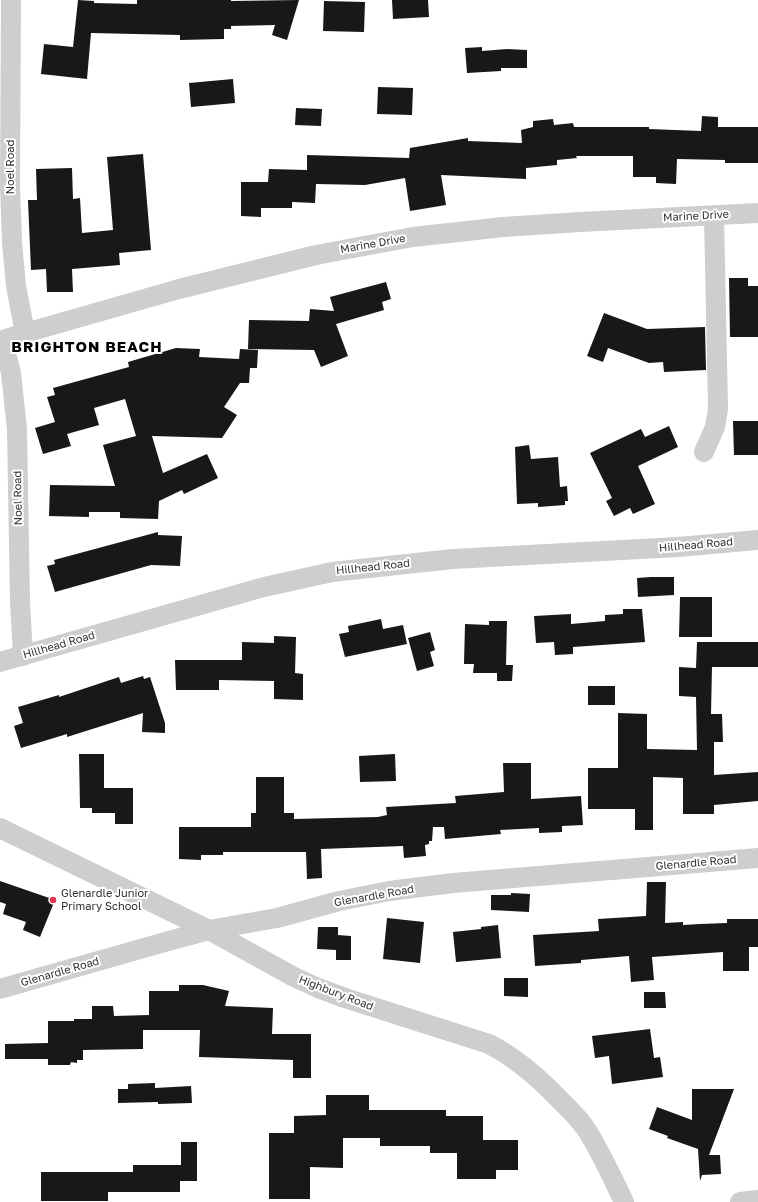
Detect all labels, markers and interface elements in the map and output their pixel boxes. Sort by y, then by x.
street label: Noel Road [4,140,18,194]
street label: Marine Drive [663,208,729,224]
street label: Marine Drive [339,232,407,256]
district label: BRIGHTON BEACH [11,338,163,356]
street label: Noel Road [11,471,25,525]
street label: Hillhead Road [658,535,734,555]
street label: Hillhead Road [335,557,411,577]
street label: Hillhead Road [22,628,96,662]
street label: Glenardle Road [655,853,737,873]
street label: Glenardle Road [333,882,415,910]
place label: Glenardle Junior Primary School [61,887,148,913]
marker: Glenardle Junior Primary School [48,895,58,905]
street label: Glenardle Road [19,954,101,990]
street label: Highbury Road [297,973,375,1013]

